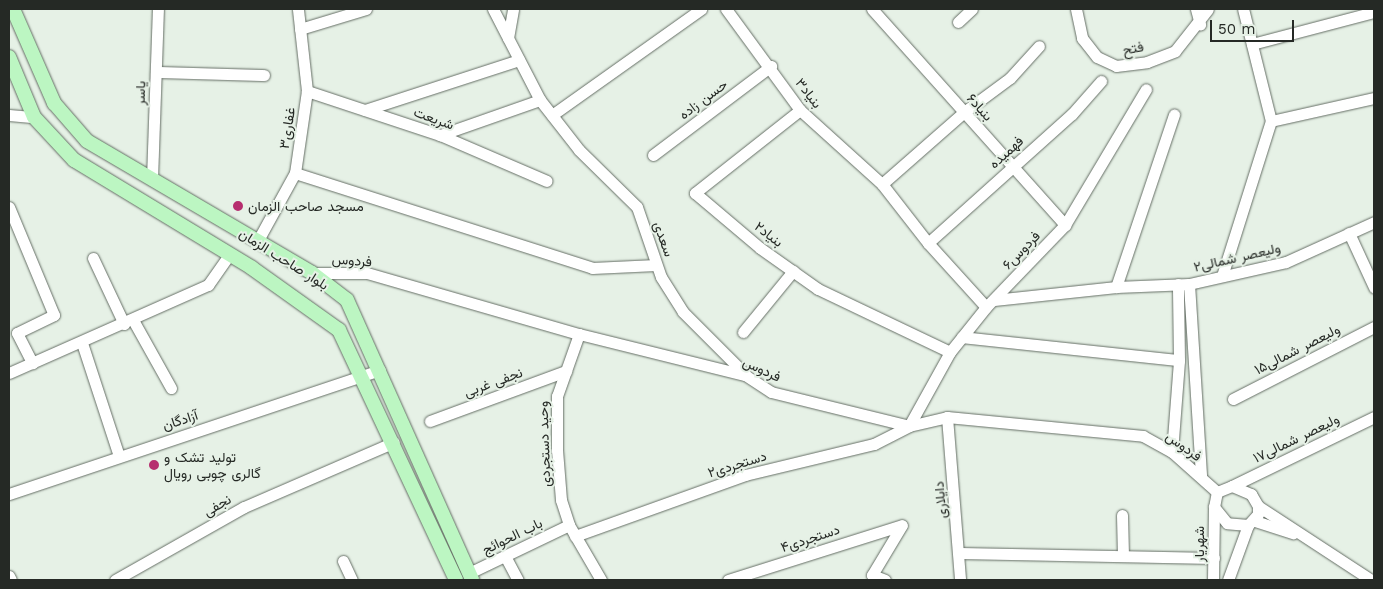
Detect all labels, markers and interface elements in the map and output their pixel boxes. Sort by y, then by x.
scale bar [1213,10,1297,42]
text: 50 m [1218,20,1255,38]
street label: فتح [1121,38,1145,58]
street label: حسن زاده [675,75,731,123]
street label: بنیاد۳ [792,75,826,111]
street label: یاسر [131,80,149,106]
street label: بنیاد۶ [963,90,997,124]
street label: شریعت [411,103,457,133]
street label: غفاری۳ [275,106,299,150]
street label: فهمیده [985,132,1027,172]
place label: مسجد صاحب الزمان [248,198,364,214]
marker: مسجد صاحب الزمان [232,200,244,212]
street label: بنیاد۲ [751,218,787,250]
street label: سعدی [650,219,678,259]
street label: بلوار صاحب الزمان [236,225,332,293]
street label: فردوس۶ [999,227,1043,273]
street label: ولیعصر شمالی۲ [1192,239,1282,275]
street label: فردوس [331,250,373,270]
street label: ولیعصر شمالی۱۵ [1251,320,1343,378]
street label: فردوس [740,353,784,385]
street label: نجفی غربی [461,364,525,400]
street label: وحید دستجردی [534,401,554,487]
street label: آزادگان [160,406,200,434]
street label: ولیعصر شمالی۱۷ [1250,410,1342,466]
street label: فردوس [1163,427,1205,465]
street label: دستجردی۲ [706,447,768,481]
place label: تولید تشک و گالری چوبی رویال [164,449,261,482]
marker: تولید تشک و گالری چوبی رویال [148,459,160,471]
street label: دایلاری [930,481,950,519]
street label: نجفی [200,490,234,520]
street label: باب الحوائج [479,514,545,558]
street label: دستجردی۴ [778,521,842,555]
street label: شهریار [1191,526,1207,562]

